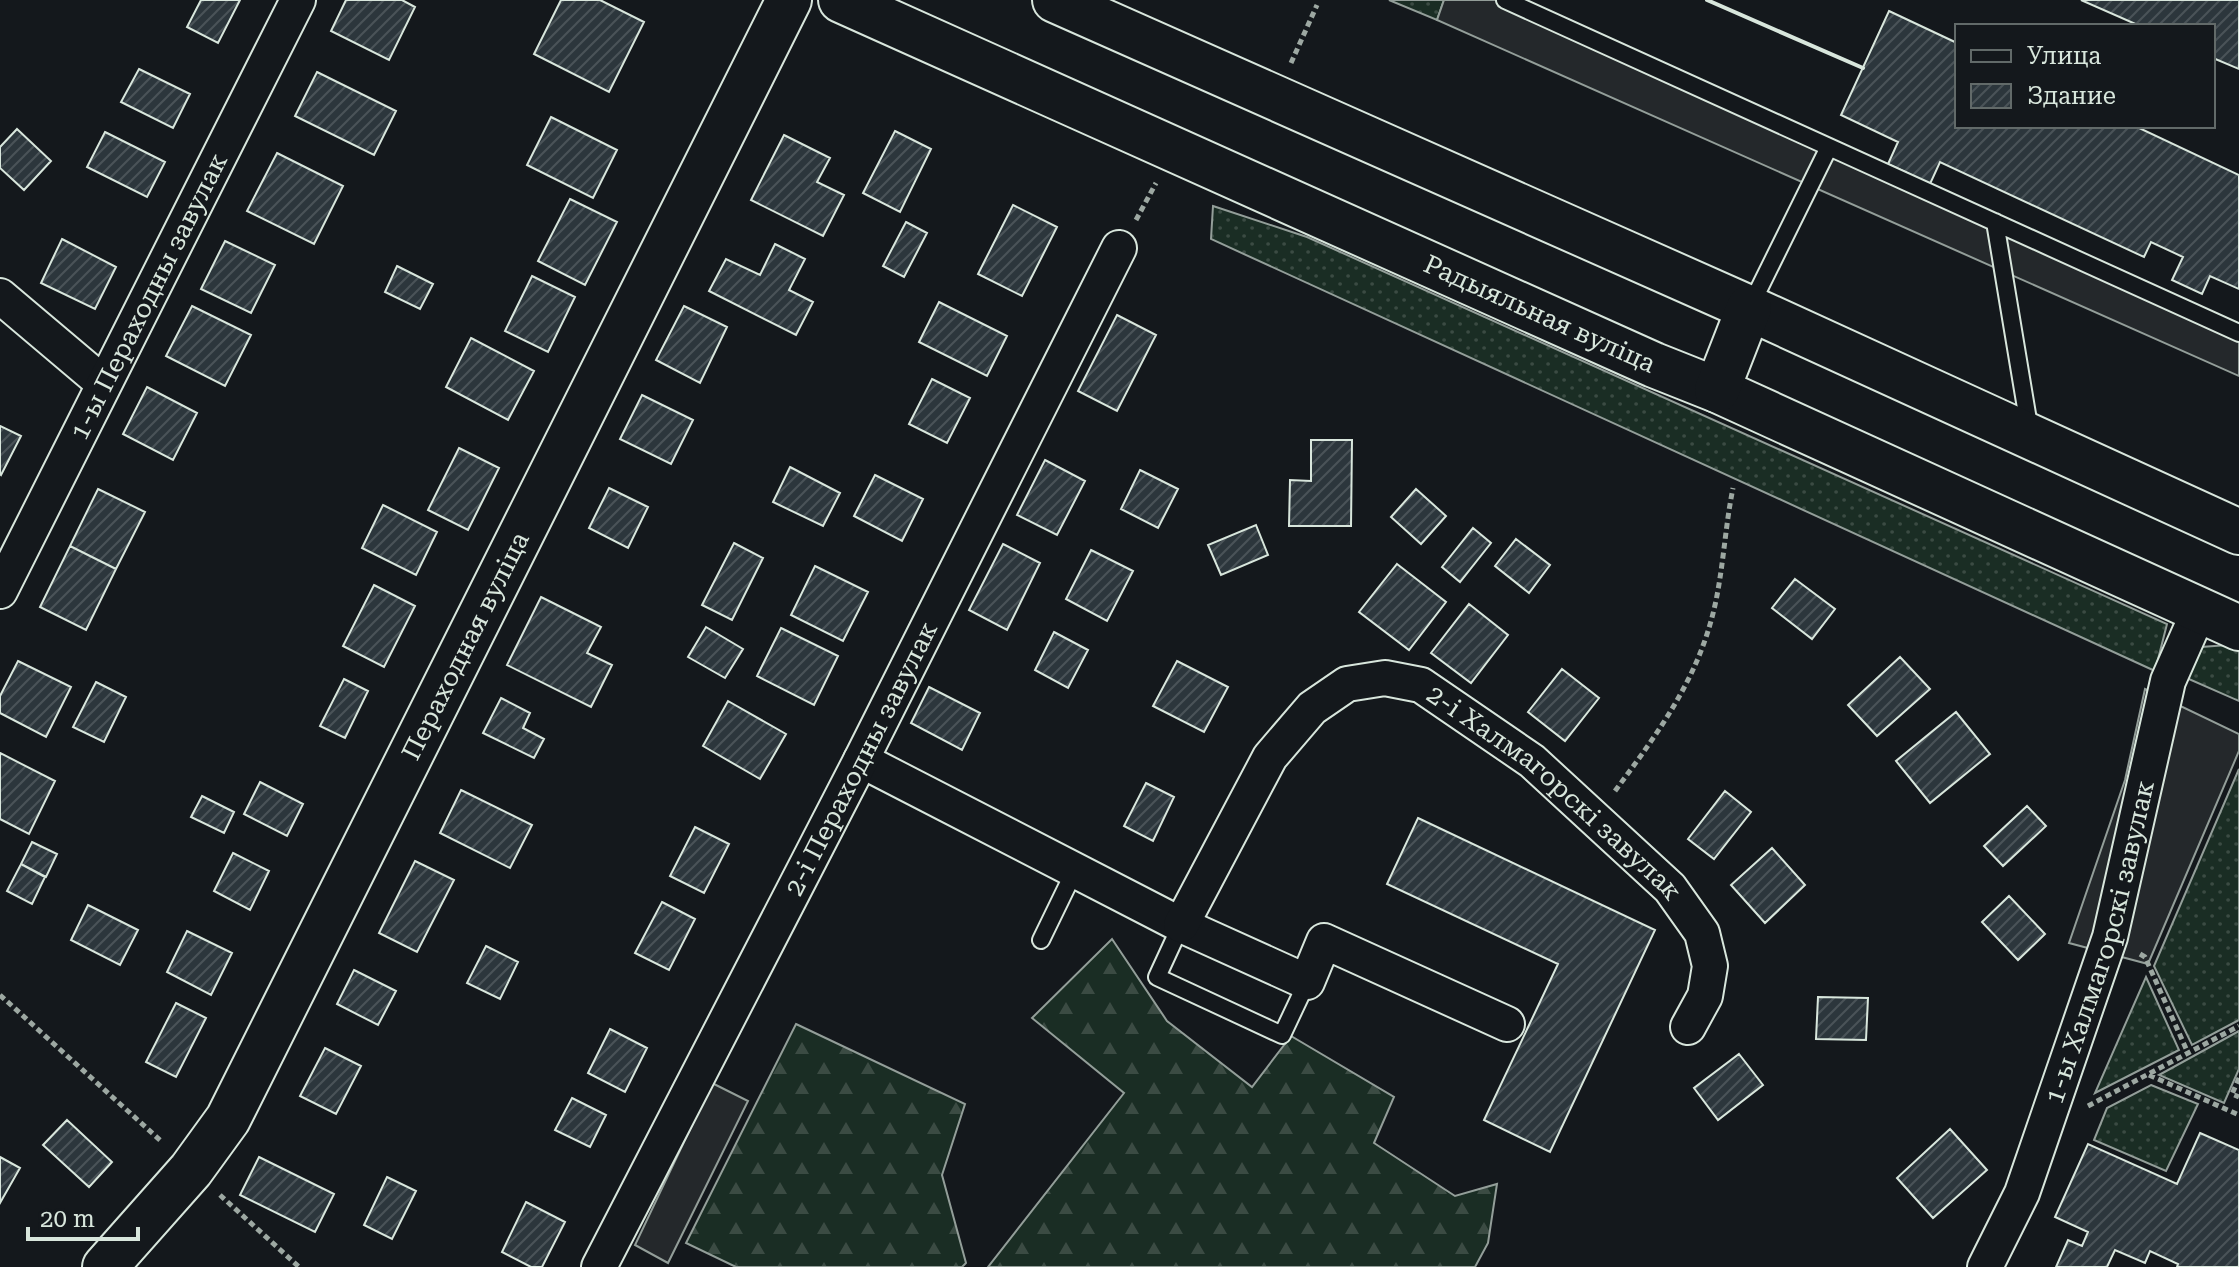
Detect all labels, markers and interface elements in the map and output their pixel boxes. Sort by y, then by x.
legend [1955,24,2215,128]
text: Улица [2027,42,2101,70]
text: Здание [2027,82,2116,110]
street label: 1-ы Пераходны завулак [64,148,233,444]
street label: Радыяльная вуліца [1419,249,1660,379]
street label: Пераходная вуліца [396,527,535,765]
street label: 2-і Пераходны завулак [779,617,943,901]
street label: 2-і Халмагорскі завулак [1421,679,1688,905]
street label: 1-ы Халмагорскі завулак [2039,778,2160,1107]
scale bar [28,1191,138,1241]
text: 20 m [40,1205,95,1233]

